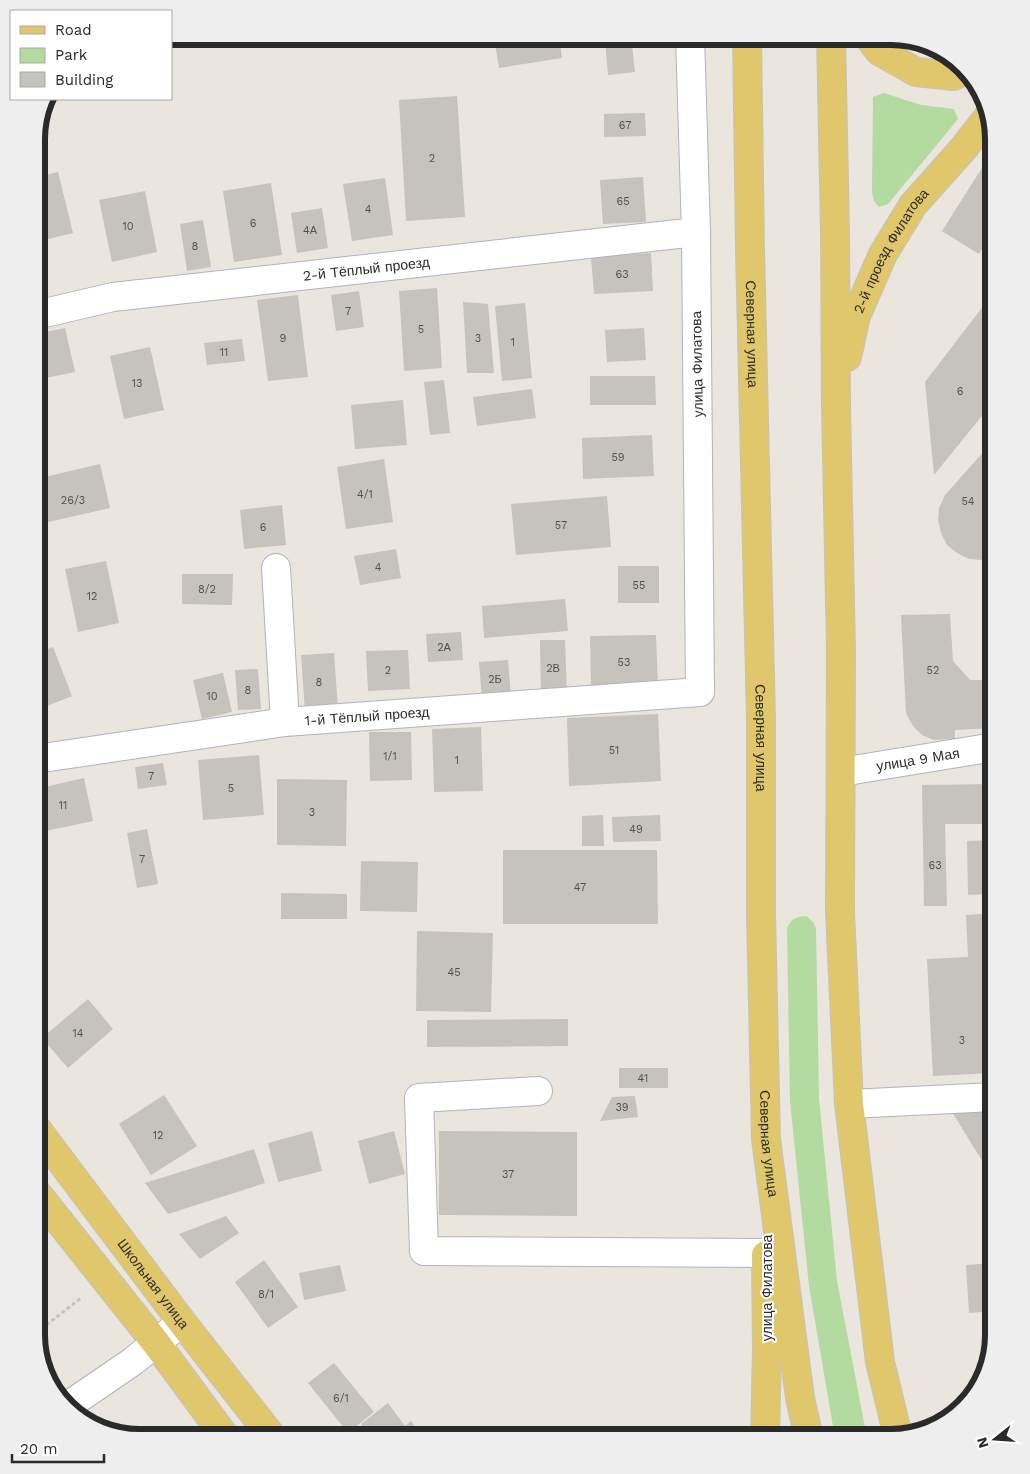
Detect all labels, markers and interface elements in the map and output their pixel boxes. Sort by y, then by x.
legend [10,10,172,100]
text: Road [55,21,92,39]
text: Park [55,46,88,64]
text: Building [55,71,113,89]
house number: 67 [619,119,631,132]
house number: 2 [429,152,435,165]
street label: 2-й проезд Филатова [850,185,932,316]
house number: 65 [616,195,630,208]
house number: 4 [365,203,372,216]
house number: 6 [250,217,257,230]
house number: 10 [122,220,134,233]
house number: 4А [303,224,318,237]
house number: 8 [192,240,199,253]
street label: 2-й Тёплый проезд [302,254,431,284]
house number: 63 [615,268,629,281]
street label: Северная улица [743,280,761,388]
house number: 7 [345,305,351,318]
street label: улица Филатова [688,310,706,417]
house number: 5 [418,323,424,336]
house number: 9 [280,332,287,345]
house number: 3 [475,332,481,345]
house number: 1 [511,336,515,349]
house number: 11 [220,346,228,359]
house number: 13 [132,377,142,390]
house number: 6 [957,385,964,398]
house number: 59 [611,451,625,464]
house number: 4/1 [357,488,373,501]
house number: 26/3 [61,494,85,507]
house number: 54 [961,495,975,508]
house number: 57 [555,519,567,532]
house number: 6 [260,521,267,534]
house number: 4 [375,561,382,574]
house number: 55 [633,579,645,592]
house number: 8/2 [198,583,216,596]
house number: 12 [87,590,97,603]
house number: 2А [437,641,452,654]
house number: 53 [618,656,630,669]
house number: 2В [546,662,560,675]
house number: 2 [385,664,391,677]
house number: 52 [927,664,939,677]
house number: 2Б [488,673,502,686]
house number: 8 [316,676,323,689]
house number: 8 [245,684,252,697]
street label: Северная улица [752,684,769,792]
house number: 10 [206,690,218,703]
street label: 1-й Тёплый проезд [304,704,430,729]
house number: 51 [609,744,619,757]
street label: улица 9 Мая [875,745,961,774]
house number: 1/1 [383,750,397,763]
house number: 1 [455,754,459,767]
house number: 7 [148,770,154,783]
house number: 5 [228,782,234,795]
house number: 11 [59,799,67,812]
house number: 3 [309,806,315,819]
house number: 49 [629,823,643,836]
house number: 7 [139,853,145,866]
house number: 63 [928,859,942,872]
house number: 47 [574,881,586,894]
house number: 45 [447,966,461,979]
house number: 14 [72,1027,84,1040]
house number: 3 [959,1034,965,1047]
house number: 41 [638,1072,648,1085]
street label: Северная улица [757,1090,782,1198]
house number: 39 [615,1101,629,1114]
house number: 12 [153,1129,163,1142]
house number: 37 [502,1168,514,1181]
street label: улица Филатова [759,1235,775,1341]
street label: Школьная улица [114,1236,192,1332]
house number: 8/1 [258,1288,274,1301]
house number: 6/1 [333,1392,349,1405]
north arrow [970,1414,1020,1464]
scale bar [12,1432,105,1464]
text: N [973,1436,992,1450]
text: 20 m [20,1440,58,1458]

